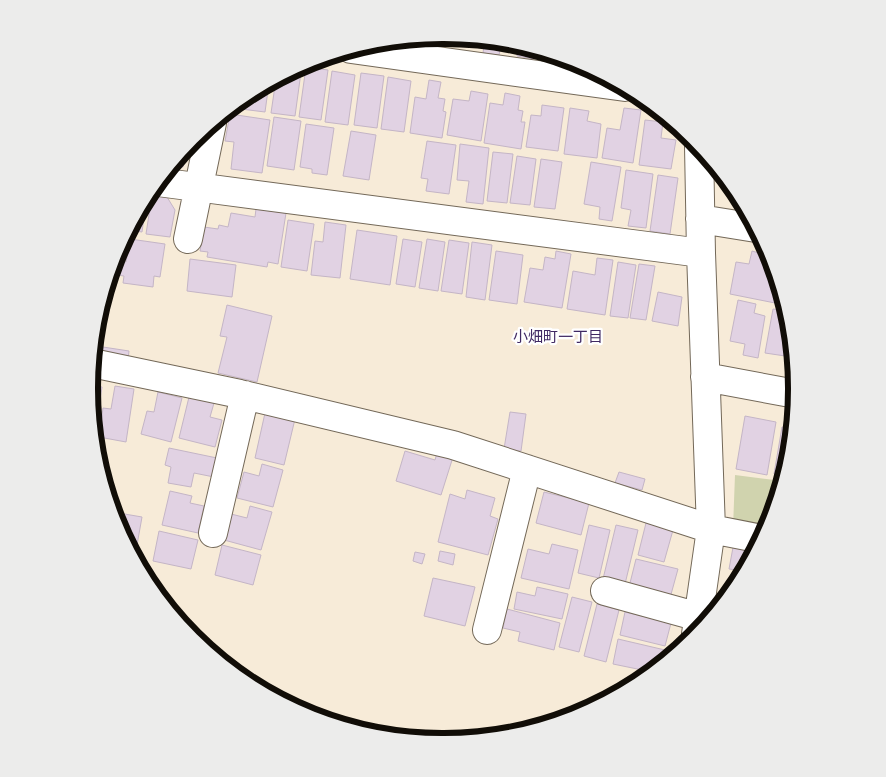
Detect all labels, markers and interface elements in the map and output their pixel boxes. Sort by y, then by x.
district label: 小畑町一丁目 [513,327,603,346]

